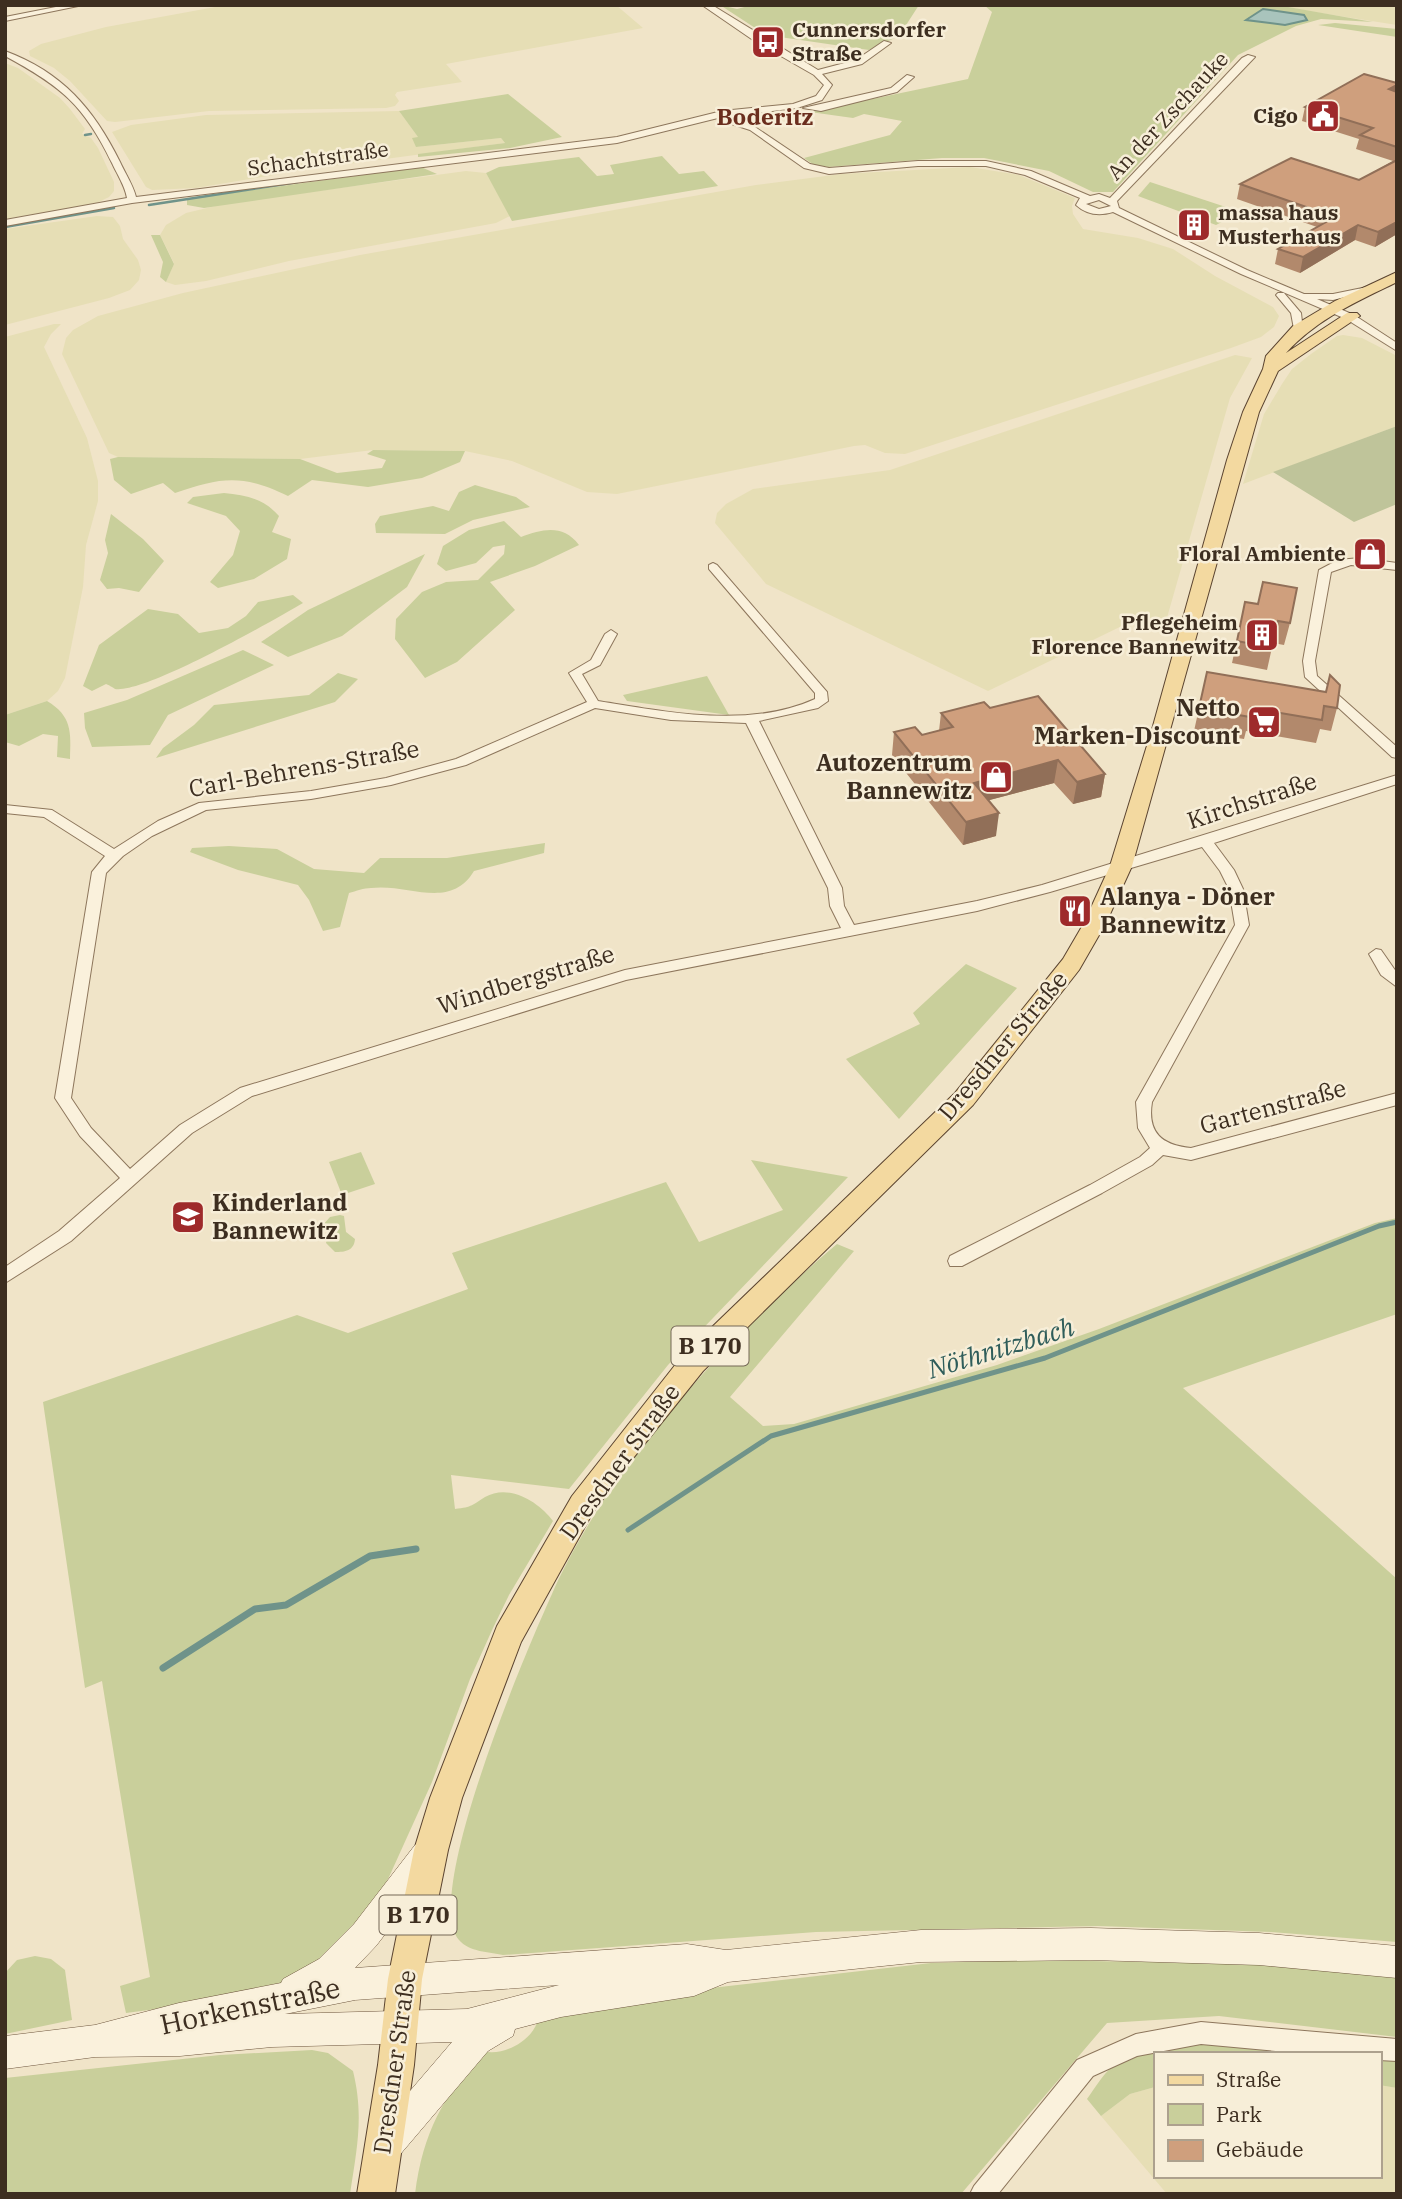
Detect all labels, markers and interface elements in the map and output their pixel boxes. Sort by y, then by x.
place label: Cunnersdorfer Straße [792,15,947,67]
bus stop icon: Cunnersdorfer Straße [749,23,787,61]
street label: An der Zschauke [1100,45,1234,186]
public building icon: Cigo [1304,97,1342,135]
district label: Boderitz [717,101,814,131]
place label: Cigo [1253,101,1298,129]
street label: Schachtstraße [246,134,390,182]
place label: massa haus Musterhaus [1218,198,1341,250]
building icon: massa haus Musterhaus [1175,206,1213,244]
shop icon: Floral Ambiente [1351,535,1389,573]
place label: Floral Ambiente [1179,539,1346,567]
place label: Pflegeheim Florence Bannewitz [1031,608,1238,660]
building icon: Pflegeheim Florence Bannewitz [1243,616,1281,654]
place label: Netto Marken-Discount [1034,691,1240,751]
supermarket icon: Netto Marken-Discount [1245,703,1283,741]
street label: Carl-Behrens-Straße [186,732,422,804]
place label: Autozentrum Bannewitz [816,746,972,806]
shop icon: Autozentrum Bannewitz [977,758,1015,796]
street label: Kirchstraße [1183,764,1321,836]
place label: Alanya - Döner Bannewitz [1100,880,1275,940]
restaurant icon: Alanya - Döner Bannewitz [1056,892,1094,930]
street label: Windbergstraße [433,937,618,1021]
street label: Dresdner Straße [930,964,1074,1127]
street label: Gartenstraße [1196,1071,1349,1141]
place label: Kinderland Bannewitz [212,1186,348,1246]
school or university icon: Kinderland Bannewitz [169,1198,207,1236]
water label: Nöthnitzbach [922,1308,1079,1386]
road number: B 170 [672,1326,748,1366]
street label: Dresdner Straße [552,1377,687,1546]
road number: B 170 [380,1896,457,1934]
street label: Horkenstraße [157,1968,343,2043]
street label: Dresdner Straße [365,1968,423,2156]
legend [1154,2052,1381,2178]
text: Straße [1216,2065,1281,2093]
text: Park [1216,2100,1263,2128]
text: Gebäude [1216,2135,1304,2163]

